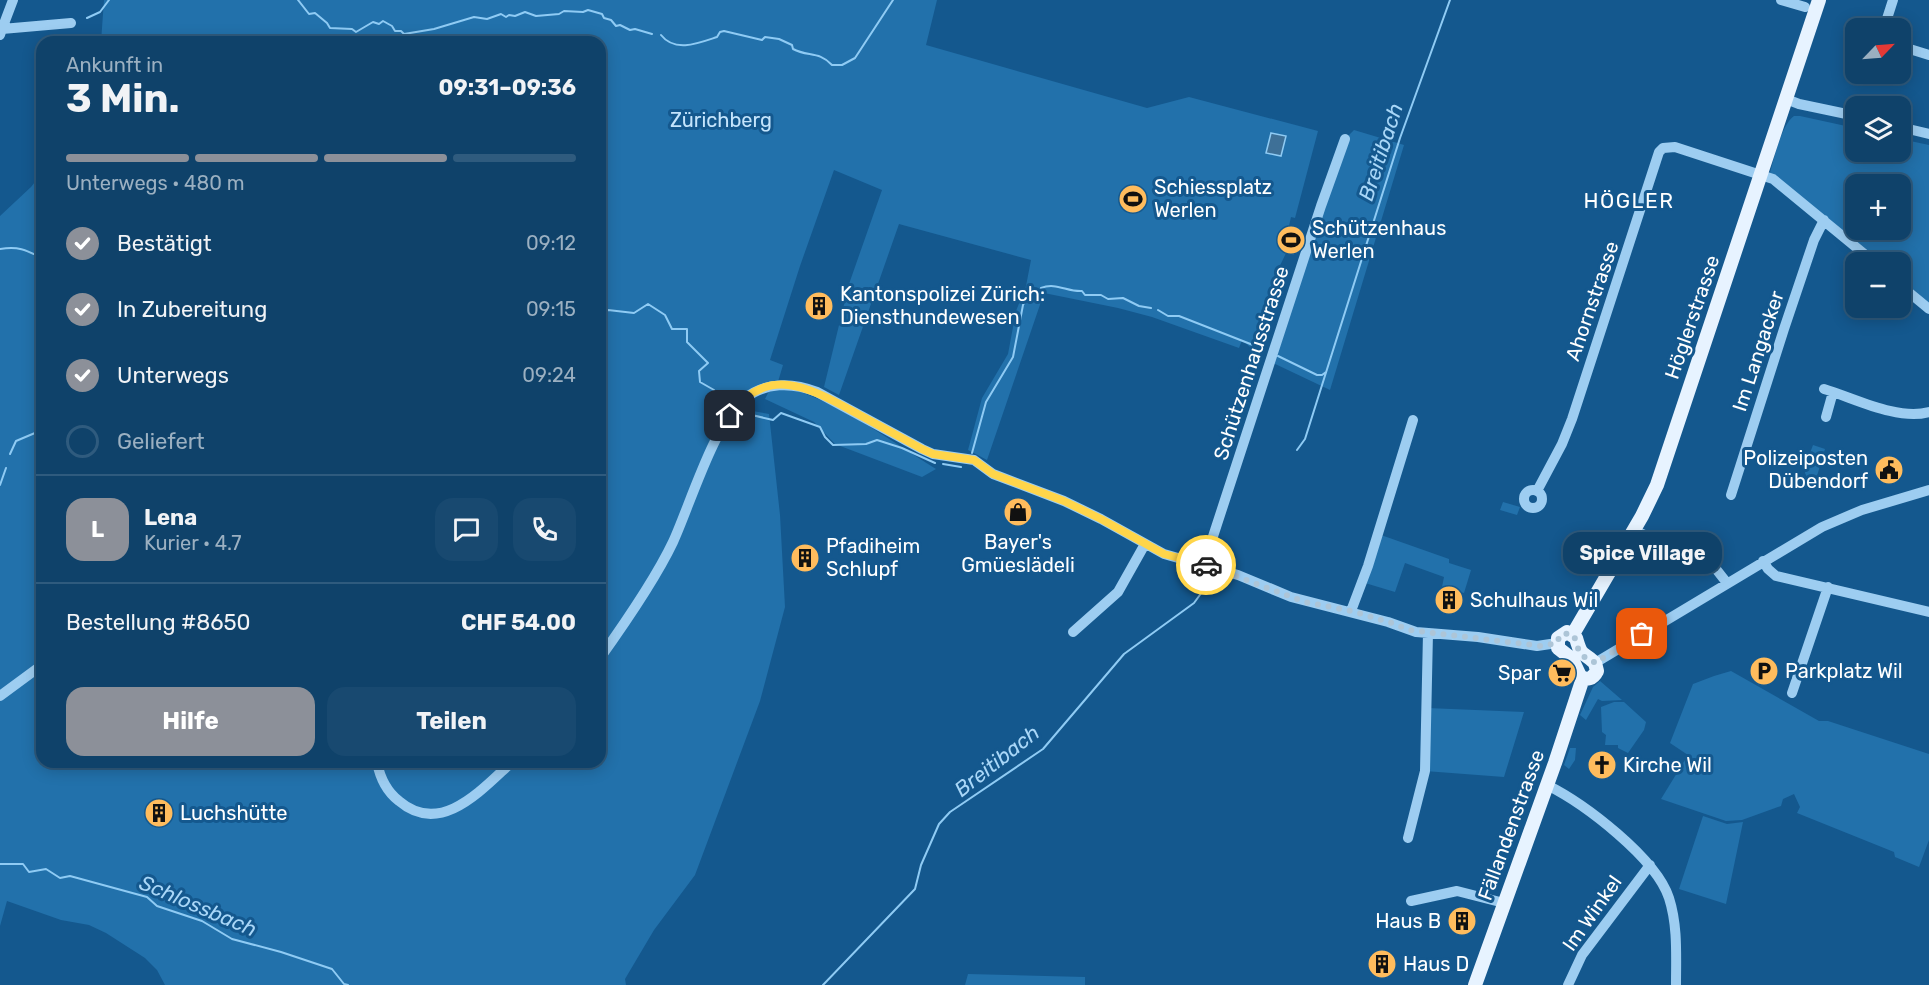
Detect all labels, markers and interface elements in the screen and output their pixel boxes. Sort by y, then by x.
north arrow [1845,18,1911,84]
map controls [1845,18,1911,318]
text: Ankunft in [66,53,163,77]
text: 09:31–09:36 [439,74,576,101]
text: 3 Min. [66,76,180,122]
button: layers [1845,96,1911,162]
water label: Breitibach [1353,100,1408,204]
park label: Zürichberg [670,108,772,132]
text: Unterwegs · 480 m [66,171,245,195]
button: + [1845,174,1911,240]
place label: Schiessplatz Werlen [1154,175,1272,222]
sports icon: Schiessplatz Werlen [1117,183,1149,215]
district label: HÖGLER [1584,188,1674,213]
place label: Schützenhaus Werlen [1312,216,1446,263]
sports icon: Schützenhaus Werlen [1275,224,1307,256]
icon: check [66,227,99,260]
text: Bestätigt [117,230,212,257]
text: 09:12 [526,231,576,255]
street label: Ahornstrasse [1560,238,1624,364]
street label: Höglerstrasse [1660,252,1724,382]
button: − [1845,252,1911,318]
street label: Schützenhausstrasse [1208,263,1294,463]
place label: Kantonspolizei Zürich: Diensthundewesen [840,282,1045,329]
street label: Im Langacker [1727,287,1789,414]
building icon: Kantonspolizei Zürich: Diensthundewesen [803,290,835,322]
icon: check [66,293,99,326]
text: In Zubereitung [117,296,267,323]
text: 09:15 [526,297,576,321]
icon: check [66,359,99,392]
text: Unterwegs [117,362,229,389]
text: 09:24 [522,363,576,387]
pin [704,390,755,441]
icon: home [713,399,746,432]
text: Geliefert [117,428,205,455]
place label: Polizeiposten Dübendorf [1743,446,1868,493]
public building icon: Polizeiposten Dübendorf [1873,454,1905,486]
shop icon: Bayer's Gmüeslädeli [1002,496,1034,528]
button: chat [435,498,498,561]
button: phone [513,498,576,561]
text: Lena [144,504,197,531]
text: L [91,516,104,543]
place label: Bayer's Gmüeslädeli [961,530,1075,577]
text: Kurier · 4.7 [144,531,242,555]
callout: Spice Village [1562,532,1722,574]
place label: Pfadiheim Schlupf [826,534,920,581]
courier [1176,535,1236,595]
text: Spice Village [1579,541,1706,565]
building icon: Pfadiheim Schlupf [789,542,821,574]
icon: car [1190,549,1223,582]
building icon: Schulhaus Wil [1433,584,1465,616]
place label: Schulhaus Wil [1470,588,1598,612]
pin [1616,608,1667,659]
text: Bestellung #8650 [66,609,251,636]
text: CHF 54.00 [461,609,576,636]
icon: bag [1625,617,1658,650]
parking icon: Parkplatz Wil [1748,655,1780,687]
supermarket icon: Spar [1546,657,1578,689]
place label: Parkplatz Wil [1785,659,1903,683]
place label: Spar [1498,661,1541,685]
button: Hilfe [66,687,315,756]
button: Teilen [327,687,576,756]
water label: Breitibach [949,720,1044,802]
street label: Fällandenstrasse [1473,746,1549,904]
church icon: Kirche Wil [1586,749,1618,781]
place label: Kirche Wil [1623,753,1712,777]
building icon: Luchshütte [143,797,175,829]
place label: Luchshütte [180,801,287,825]
water label: Schlossbach [136,870,261,941]
street label: Im Winkel [1557,871,1627,955]
building icon: Haus B [1446,905,1478,937]
place label: Haus B [1375,909,1441,933]
building icon: Haus D [1366,948,1398,980]
place label: Haus D [1403,952,1469,976]

